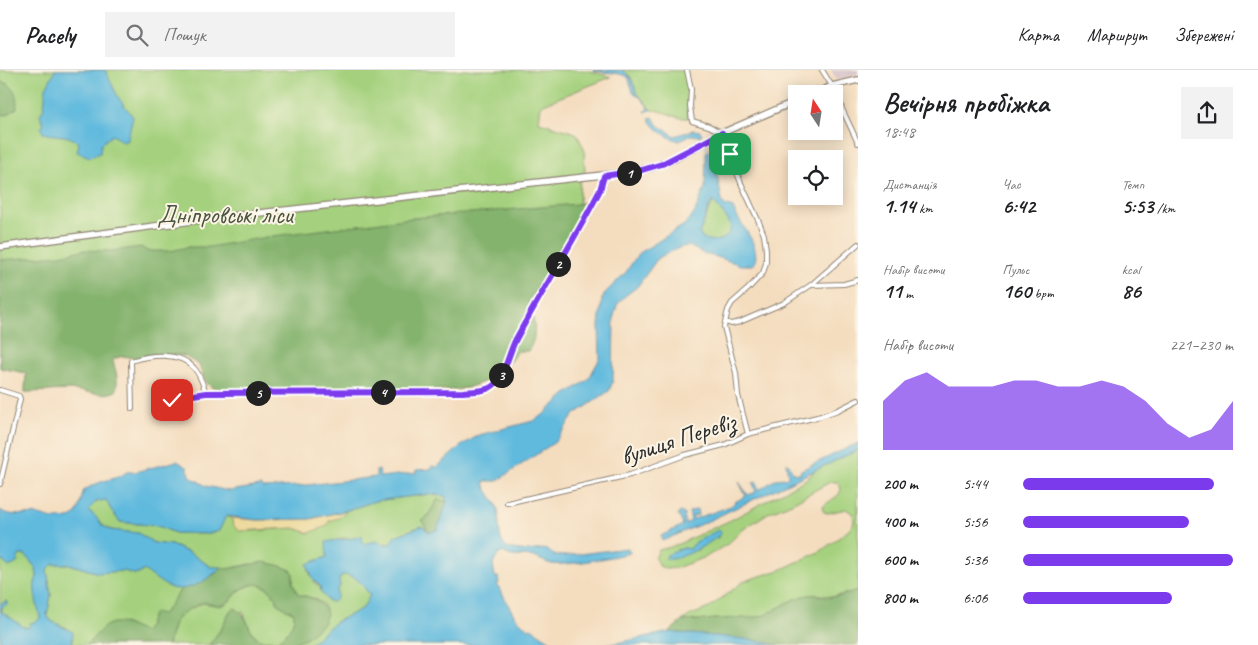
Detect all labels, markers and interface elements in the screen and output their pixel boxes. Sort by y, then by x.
search box [105,12,455,57]
text: Pacely [25,20,75,50]
icon: search [123,21,151,49]
text: Пошук [163,23,206,47]
text: Карта [1018,24,1059,46]
text: Маршрут [1087,24,1146,46]
text: Збережені [1174,24,1233,46]
north arrow [788,85,842,140]
map controls [788,85,843,205]
text: Вечірня пробіжка [883,85,1049,120]
button: share [1181,87,1233,139]
text: 18:48 [883,122,915,142]
pin [709,133,751,175]
icon: arrive [716,140,744,168]
button: locate [788,150,843,205]
pin: 1 [616,160,642,186]
text: 1 [626,165,633,182]
text: Дистанція [883,176,936,193]
text: Час [1002,176,1021,193]
text: Темп [1122,176,1144,193]
text: 1.14 [883,193,916,219]
text: 6:42 [1002,193,1035,219]
text: 5:53 [1122,193,1154,219]
park label: Дніпровські ліси [157,199,295,231]
text: km [916,200,933,217]
text: /km [1154,200,1175,217]
pin: 2 [546,252,570,276]
text: 2 [555,256,562,273]
text: Набір висоти [883,261,944,278]
text: Пульс [1002,261,1029,278]
text: kcal [1122,261,1140,278]
text: 11 [883,278,902,304]
text: 160 [1002,278,1031,304]
text: 86 [1122,278,1141,304]
text: m [902,285,913,302]
text: bpm [1031,285,1054,302]
text: Набір висоти [883,335,953,355]
text: 221–230 m [1170,335,1233,355]
pin: 3 [488,362,514,388]
text: 3 [498,367,505,384]
pin [151,379,193,421]
pin: 5 [246,380,270,406]
pin: 4 [370,380,396,404]
text: 4 [380,384,387,401]
text: 5 [255,385,262,402]
icon: check [158,386,186,414]
street label: вулиця Перевіз [617,405,742,473]
text: 200 m [883,474,918,494]
text: 5:44 [963,474,988,494]
text: 400 m [883,512,918,532]
text: 5:56 [963,512,988,532]
text: 600 m [883,550,918,570]
text: 5:36 [963,550,988,570]
text: 800 m [883,588,918,608]
text: 6:06 [963,588,988,608]

